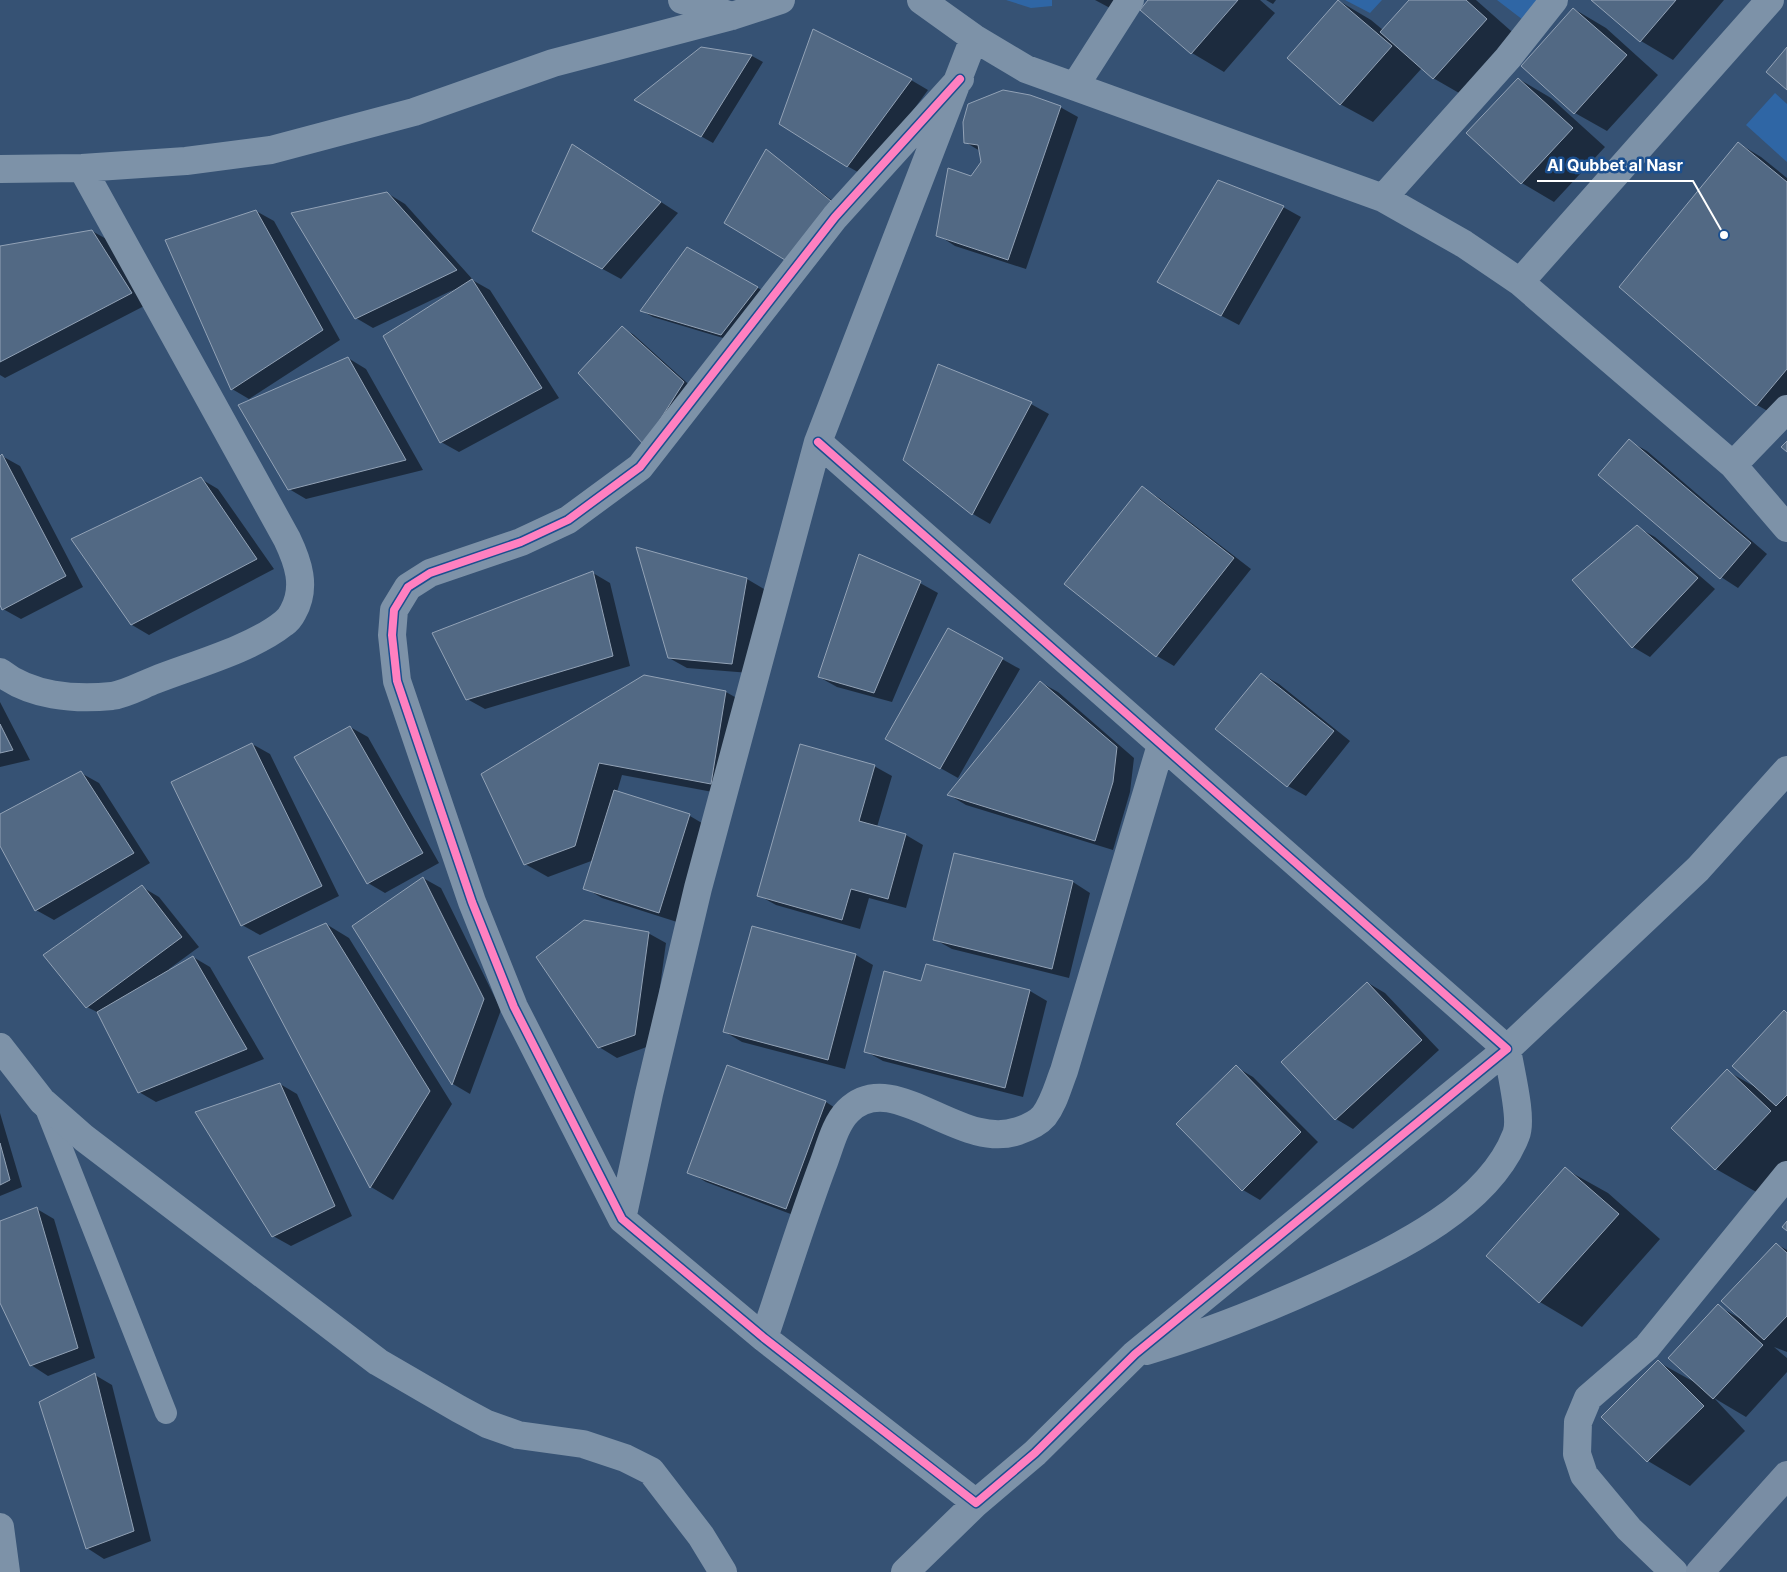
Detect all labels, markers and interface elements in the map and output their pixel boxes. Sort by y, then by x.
callout: Al Qubbet al Nasr [1537,150,1693,181]
text: Al Qubbet al Nasr [1547,155,1684,175]

